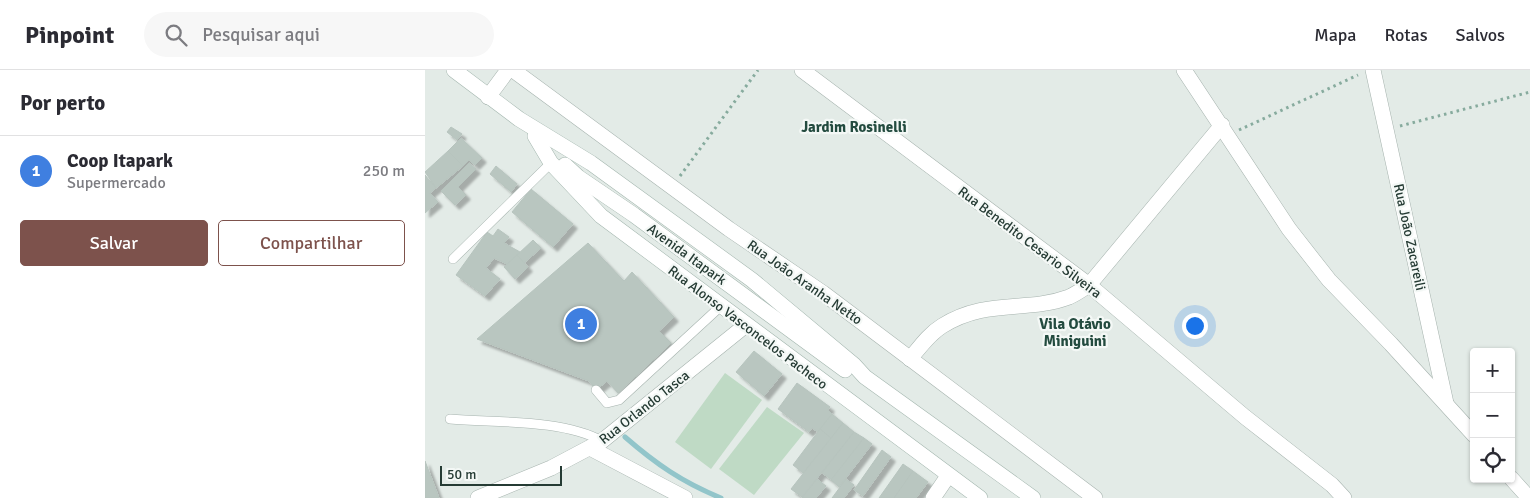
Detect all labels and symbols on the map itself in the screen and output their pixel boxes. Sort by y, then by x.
district label: Jardim Rosinelli [801,118,907,136]
street label: Rua João Zacareili [1390,182,1429,292]
street label: Rua Benedito Cesario Silveira [955,183,1105,302]
street label: Avenida Itapark [644,220,729,289]
street label: Rua João Aranha Netto [744,236,866,329]
street label: Rua Alonso Vasconcelos Pacheco [664,262,831,393]
pin: 1 [565,305,597,343]
your location [1182,313,1208,339]
district label: Vila Otávio Miniguini [1039,315,1111,350]
street label: Rua Orlando Tasca [596,367,693,448]
scale bar [440,463,563,486]

